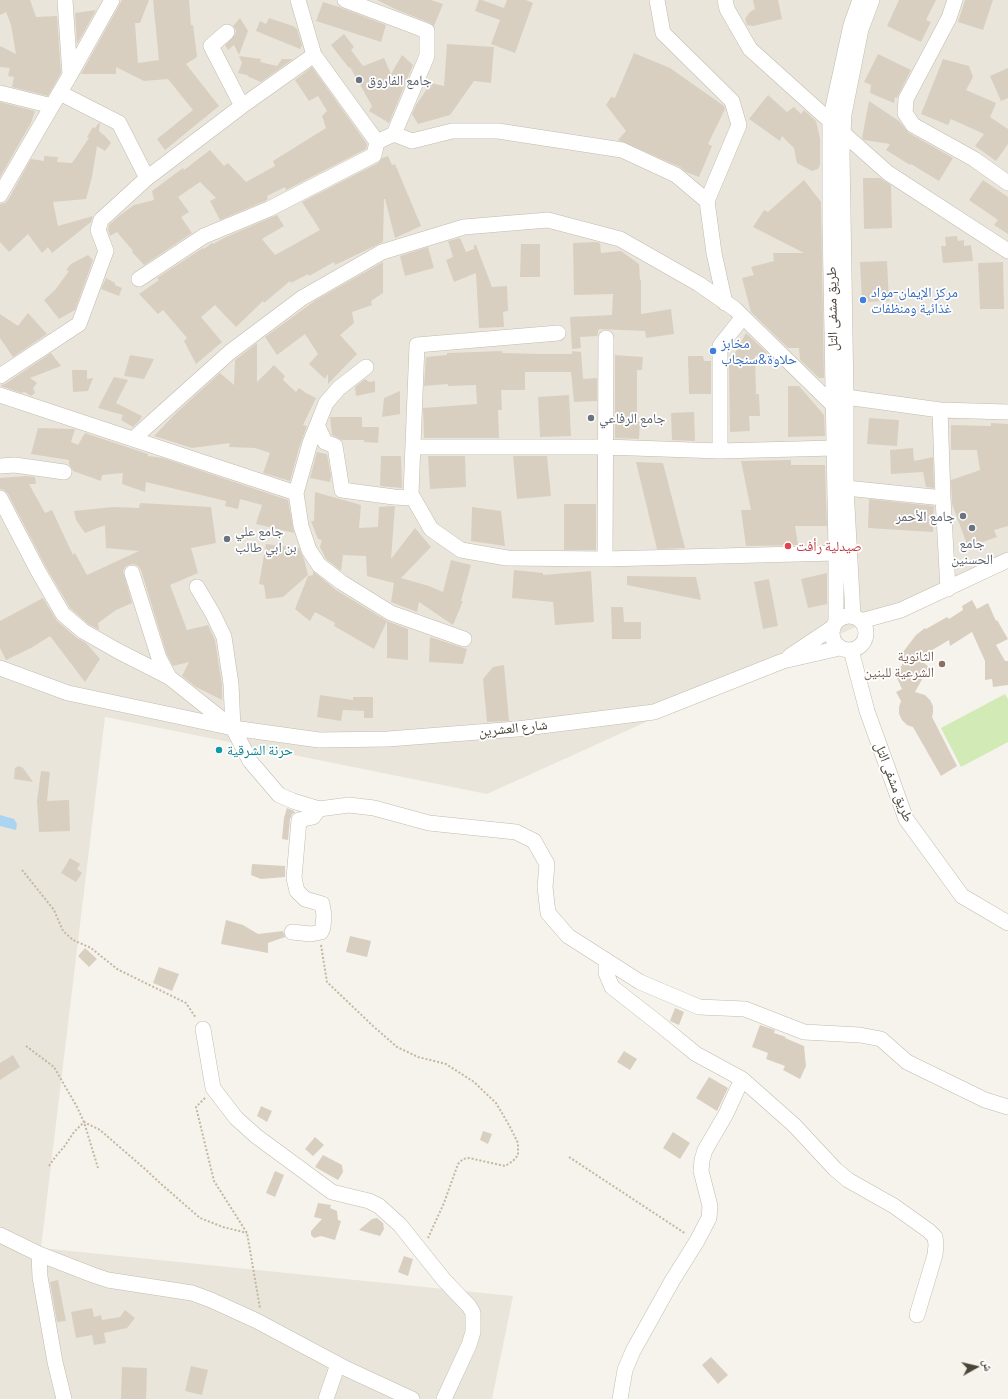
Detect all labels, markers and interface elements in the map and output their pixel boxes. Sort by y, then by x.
place label: جامع الفاروق [367,72,432,88]
marker: جامع الفاروق [354,75,364,85]
street label: طريق مشفى التل [823,267,841,351]
place label: مركز الإيمان-مواد غذائية ومنظفات [871,284,958,316]
marker: مركز الإيمان-مواد غذائية ومنظفات [858,295,868,305]
place label: مخابز حلاوة&سنجاب [721,335,797,368]
marker: مخابز حلاوة&سنجاب [708,346,718,356]
place label: جامع الرفاعي [599,410,665,426]
marker: جامع الرفاعي [586,413,596,423]
place label: جامع الأحمر [896,508,955,524]
marker: جامع الأحمر [958,511,968,521]
place label: جامع علي بن ابي طالب [235,523,297,556]
marker: جامع الحسنين [967,523,977,533]
marker: جامع علي بن ابي طالب [222,534,232,544]
place label: جامع الحسنين [951,535,993,568]
place label: صيدلية رأفت [796,538,862,554]
marker: صيدلية رأفت [783,541,793,551]
place label: الثانوية الشرعية للبنين [864,648,934,680]
marker: الثانوية الشرعية للبنين [937,659,947,669]
street label: شارع العشرين [478,716,548,740]
street label: طريق مشفى التل [871,739,917,825]
place label: حرنة الشرقية [227,742,293,758]
marker: حرنة الشرقية [214,745,224,755]
north arrow [956,1347,996,1387]
text: ش [981,1359,996,1372]

